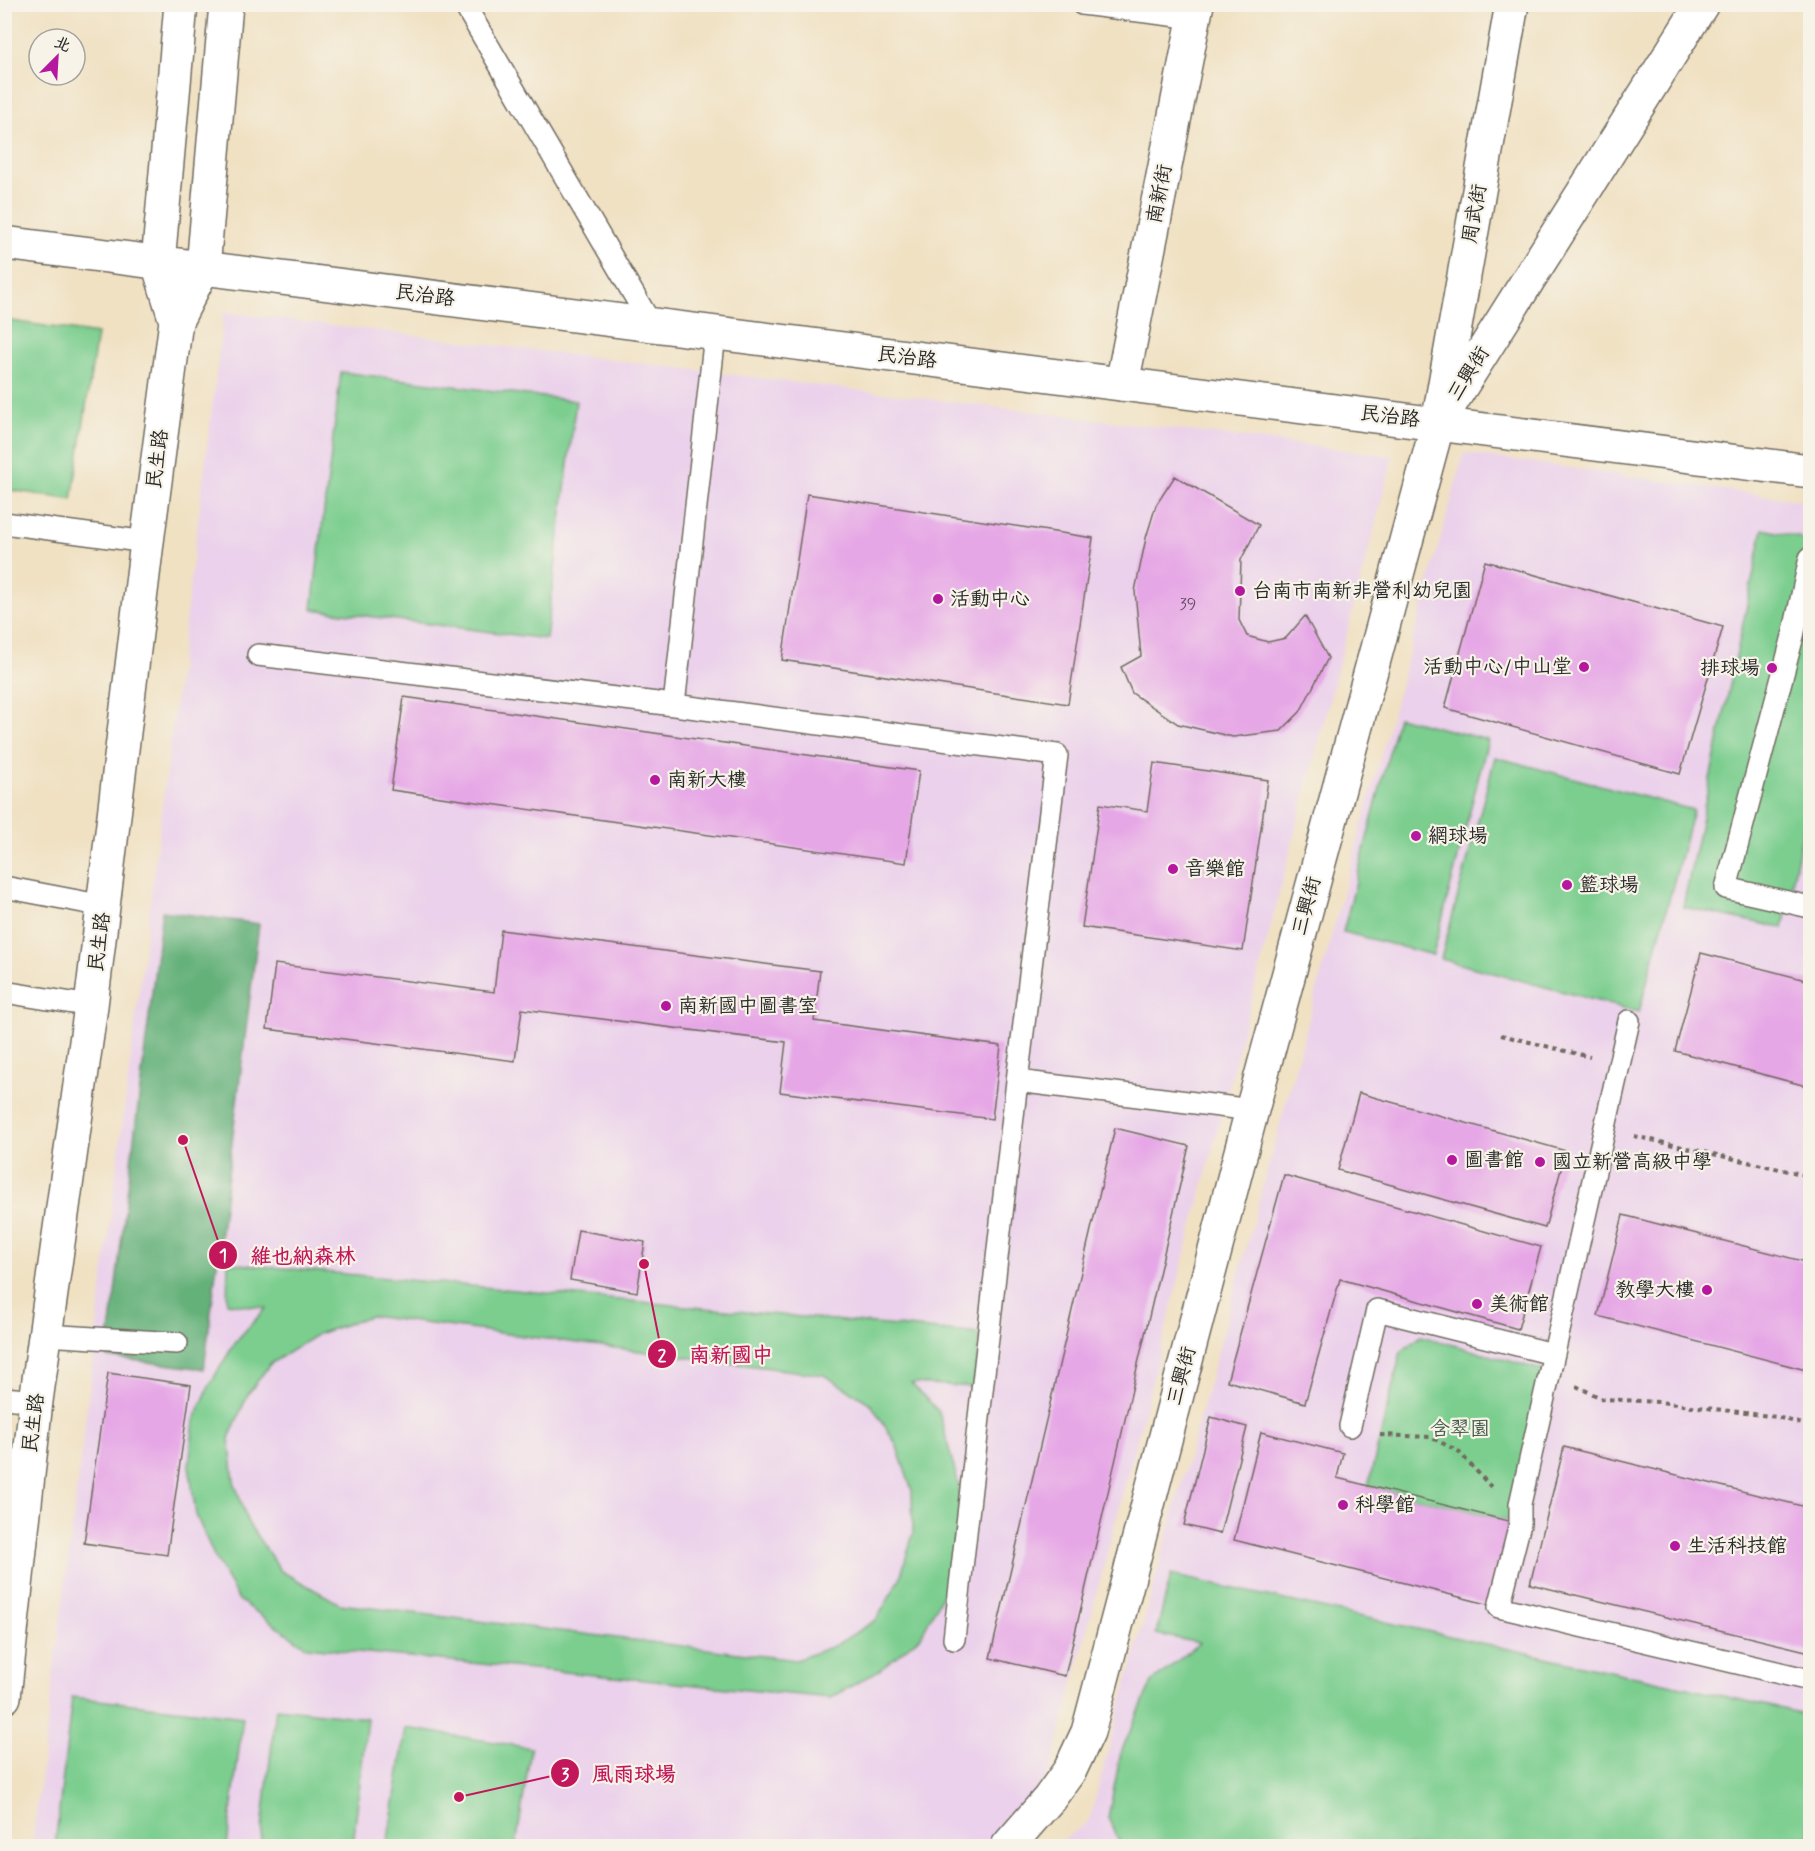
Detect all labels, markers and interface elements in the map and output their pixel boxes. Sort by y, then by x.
north arrow [27,27,87,87]
text: 北 [51,32,74,58]
street label: 南新街 [1141,162,1179,226]
street label: 周武街 [1456,182,1494,246]
street label: 民治路 [394,279,457,313]
street label: 民治路 [876,341,939,375]
street label: 三興街 [1442,341,1496,407]
street label: 民治路 [1359,400,1422,434]
street label: 民生路 [141,427,175,490]
place label: 台南市南新非營利幼兒園 [1252,578,1472,605]
marker: 台南市南新非營利幼兒園 [1233,584,1247,598]
place label: 活動中心 [950,586,1030,613]
marker: 活動中心 [931,592,945,606]
house number: 39 [1180,594,1196,615]
place label: 活動中心/中山堂 [1423,654,1572,681]
place label: 排球場 [1700,655,1760,682]
marker: 活動中心/中山堂 [1577,660,1591,674]
marker: 排球場 [1765,661,1779,675]
place label: 南新大樓 [667,767,747,794]
marker: 南新大樓 [648,773,662,787]
place label: 網球場 [1428,823,1488,850]
marker: 網球場 [1409,829,1423,843]
place label: 音樂館 [1185,856,1245,883]
marker: 音樂館 [1166,862,1180,876]
place label: 籃球場 [1579,872,1639,899]
street label: 三興街 [1286,874,1328,938]
marker: 籃球場 [1560,878,1574,892]
street label: 民生路 [83,910,117,973]
place label: 南新國中圖書室 [678,993,818,1020]
marker: 南新國中圖書室 [659,999,673,1013]
place label: 圖書館 [1464,1147,1524,1174]
place label: 國立新營高級中學 [1552,1149,1712,1176]
marker: 圖書館 [1445,1153,1459,1167]
marker: 國立新營高級中學 [1533,1155,1547,1169]
callout: 維也納森林 [208,1236,367,1275]
text: 維也納森林 [251,1243,356,1271]
text: 1 [219,1244,227,1268]
place label: 教學大樓 [1615,1277,1695,1304]
marker: 教學大樓 [1700,1283,1714,1297]
place label: 美術館 [1489,1291,1549,1318]
marker: 美術館 [1470,1297,1484,1311]
callout: 南新國中 [647,1335,785,1374]
text: 南新國中 [689,1342,773,1370]
text: 2 [658,1344,667,1368]
street label: 三興街 [1161,1344,1203,1408]
street label: 民生路 [17,1391,51,1454]
park label: 含翠園 [1430,1416,1490,1443]
place label: 科學館 [1355,1492,1415,1519]
marker: 科學館 [1336,1498,1350,1512]
place label: 生活科技館 [1687,1533,1787,1560]
marker: 生活科技館 [1668,1539,1682,1553]
callout: 風雨球場 [550,1754,688,1793]
text: 風雨球場 [592,1761,676,1789]
text: 3 [561,1763,570,1787]

